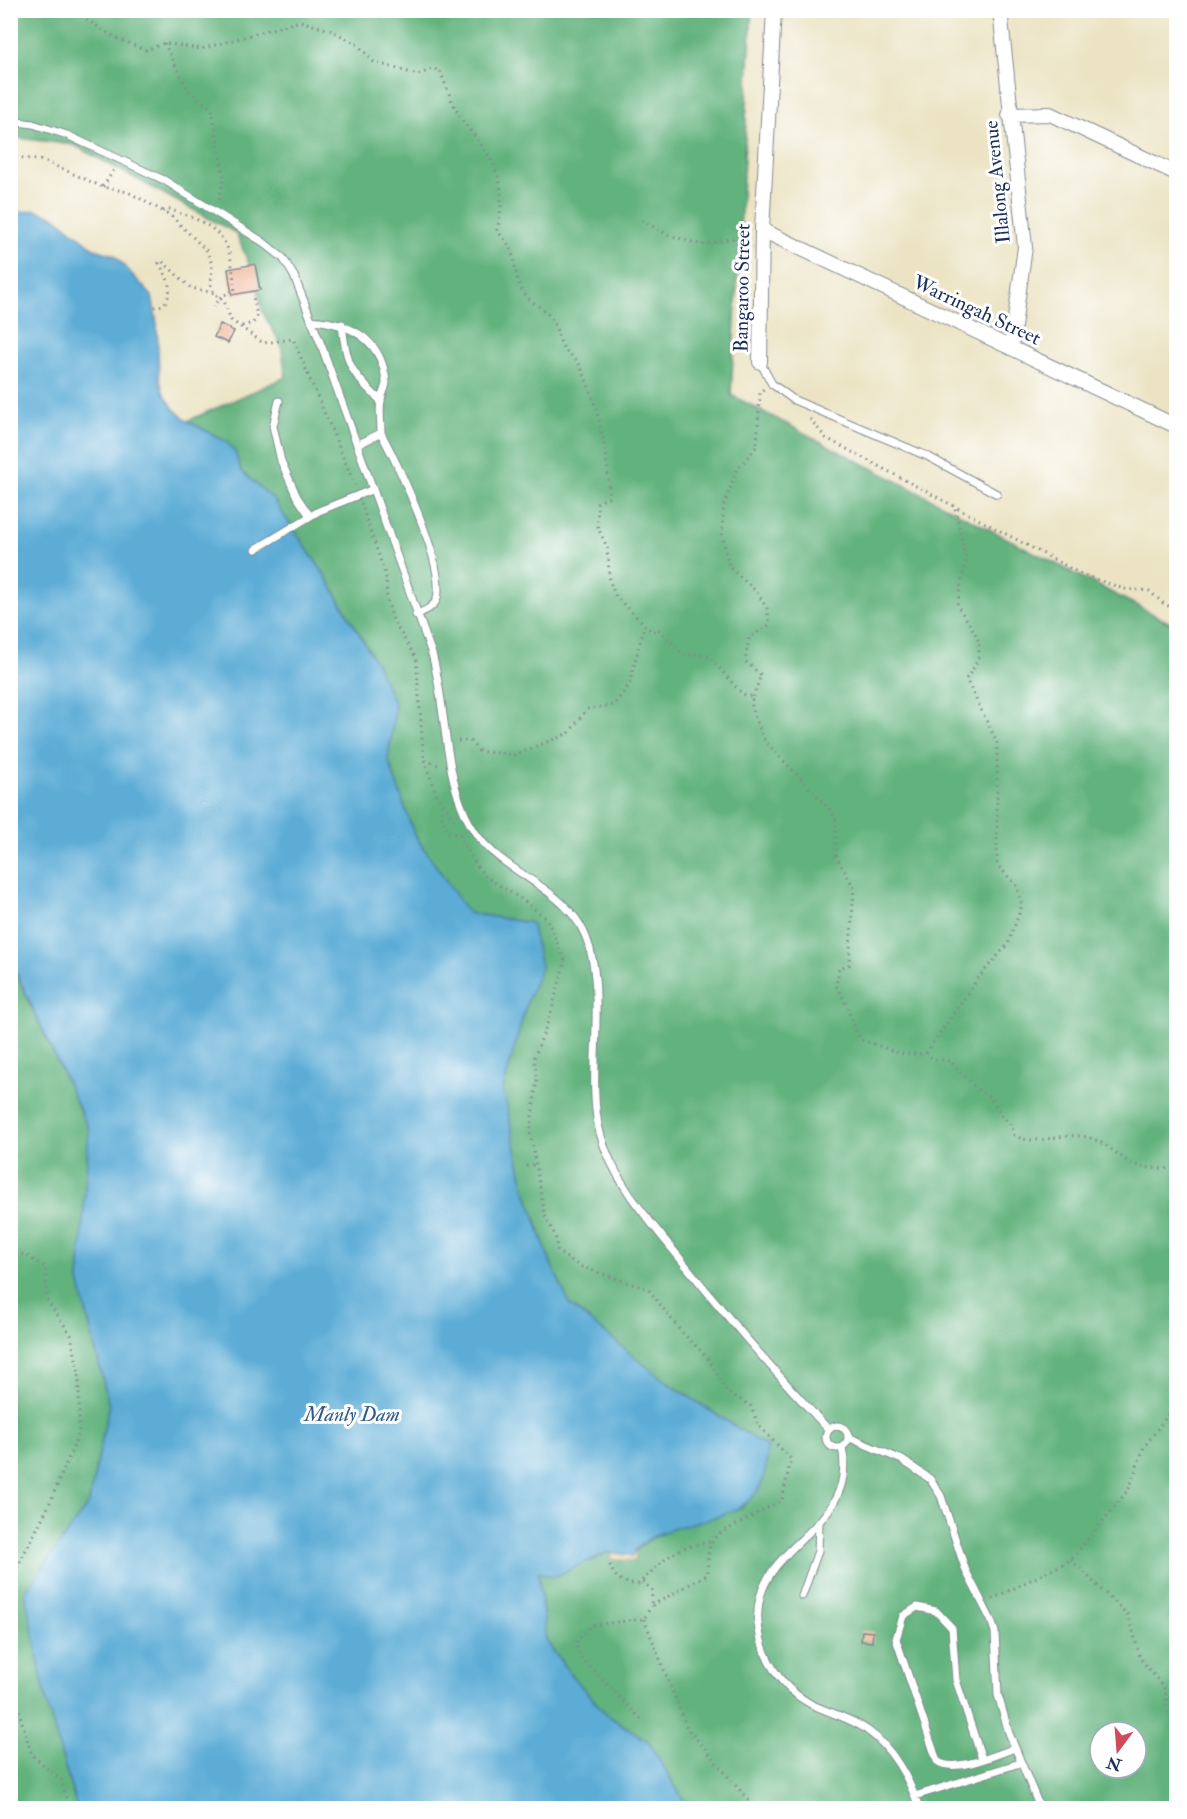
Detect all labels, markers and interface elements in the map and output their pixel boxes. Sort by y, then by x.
street label: Illalong Avenue [978,119,1016,245]
street label: Bangaroo Street [728,223,756,353]
street label: Warringah Street [908,269,1045,351]
water label: Manly Dam [302,1401,400,1428]
north arrow [1088,1720,1148,1780]
text: N [1104,1752,1125,1775]

